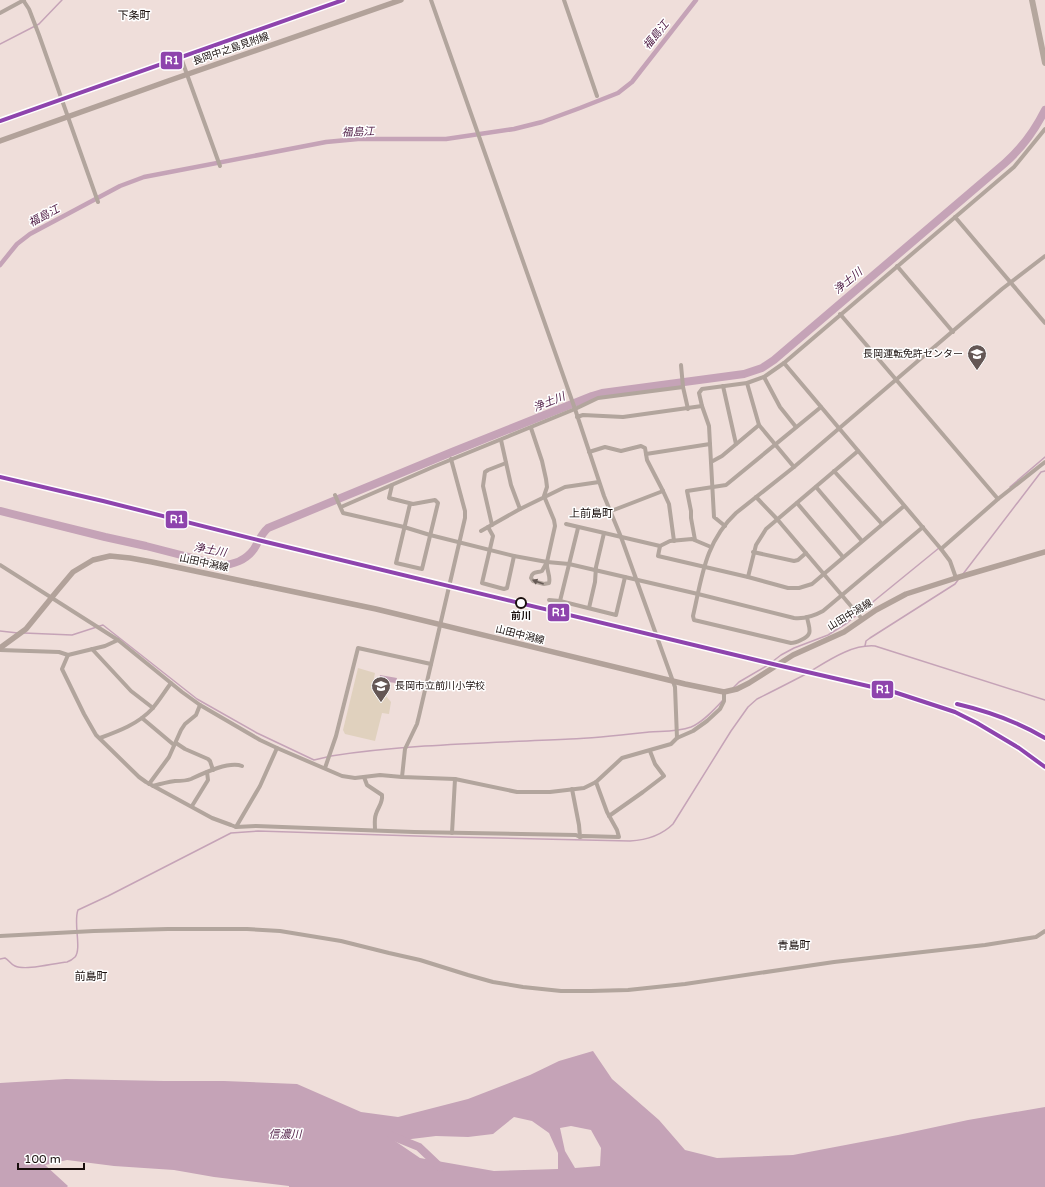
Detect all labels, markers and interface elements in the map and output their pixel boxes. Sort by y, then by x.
district label: 下条町 [118,9,151,22]
water label: 福島江 [641,17,672,52]
street label: 長岡中之島見附線 [191,30,271,68]
line badge: R1 [160,51,183,70]
text: R1 [165,54,179,67]
water label: 福島江 [341,125,376,139]
water label: 福島江 [26,202,63,229]
water label: 浄土川 [831,265,866,297]
school or university icon: 長岡運転免許センター [966,343,988,371]
place label: 長岡運転免許センター [863,348,963,360]
water label: 浄土川 [531,389,568,414]
district label: 上前島町 [569,507,613,520]
line badge: R1 [165,510,188,529]
text: R1 [170,513,184,526]
water label: 浄土川 [193,541,228,559]
street label: 山田中潟線 [178,552,230,574]
one-way arrow [532,579,544,585]
marker: 前川 [515,597,527,609]
street label: 山田中潟線 [825,597,875,633]
line badge: R1 [547,603,570,622]
text: R1 [552,606,566,619]
place label: 前川 [511,610,531,622]
street label: 山田中潟線 [494,623,546,647]
school or university icon: 長岡市立前川小学校 [370,675,392,703]
place label: 長岡市立前川小学校 [395,680,485,692]
line badge: R1 [871,680,894,699]
text: R1 [876,683,890,696]
district label: 青島町 [778,939,811,952]
district label: 前島町 [75,970,108,983]
water label: 信濃川 [269,1128,302,1141]
scale bar [18,1145,84,1171]
text: 100 m [24,1152,61,1166]

